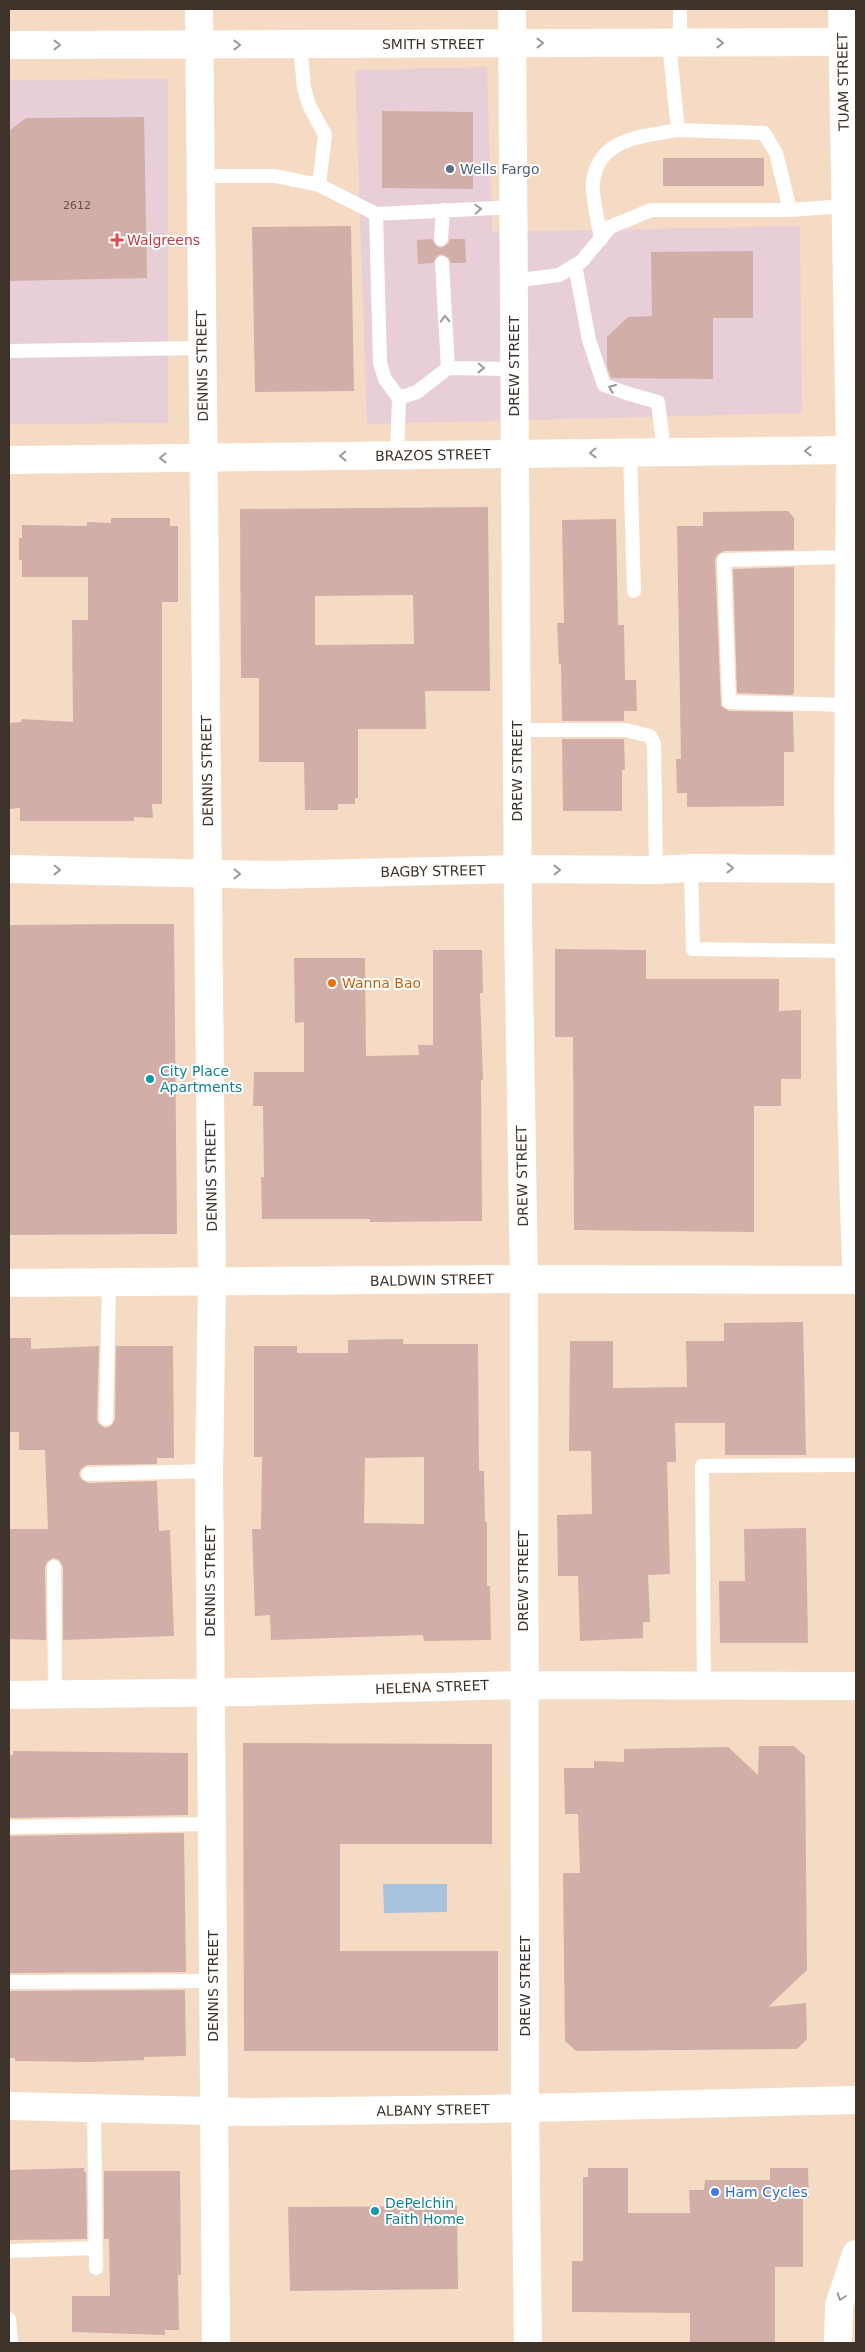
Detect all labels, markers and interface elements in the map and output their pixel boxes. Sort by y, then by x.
street label: TUAM STREET [834,32,852,132]
street label: SMITH STREET [382,36,484,52]
one-way arrow [536,38,544,48]
one-way arrow [716,38,724,48]
one-way arrow [54,40,62,50]
one-way arrow [234,40,242,50]
place label: Wells Fargo [460,161,539,177]
marker: Wells Fargo [444,163,456,175]
house number: 2612 [63,199,91,212]
one-way arrow [474,203,482,214]
place label: Walgreens [127,232,200,248]
marker: Walgreens [111,234,123,246]
street label: DENNIS STREET [193,310,211,422]
one-way arrow [440,315,451,323]
street label: DREW STREET [506,315,522,417]
one-way arrow [477,363,485,374]
one-way arrow [608,383,617,394]
one-way arrow [803,445,811,456]
street label: BRAZOS STREET [375,446,491,464]
one-way arrow [588,448,596,459]
one-way arrow [338,451,346,461]
one-way arrow [158,453,166,463]
street label: DENNIS STREET [198,715,216,827]
street label: DREW STREET [509,720,525,822]
street label: BAGBY STREET [380,862,486,880]
one-way arrow [726,863,734,873]
one-way arrow [54,865,62,875]
one-way arrow [554,865,562,875]
one-way arrow [234,869,242,879]
place label: Wanna Bao [342,975,421,991]
marker: Wanna Bao [326,977,338,989]
place label: City Place Apartments [160,1063,242,1095]
marker: City Place Apartments [144,1073,156,1085]
street label: DENNIS STREET [202,1120,220,1232]
street label: DREW STREET [513,1125,531,1227]
street label: BALDWIN STREET [370,1271,495,1289]
street label: DENNIS STREET [202,1525,218,1637]
street label: DREW STREET [515,1530,531,1632]
street label: HELENA STREET [375,1677,490,1697]
street label: DENNIS STREET [205,1930,221,2042]
street label: DREW STREET [517,1935,533,2037]
street label: ALBANY STREET [376,2101,490,2119]
place label: Ham Cycles [725,2184,808,2200]
marker: Ham Cycles [709,2186,721,2198]
place label: DePelchin Faith Home [385,2195,464,2227]
marker: DePelchin Faith Home [369,2205,381,2217]
one-way arrow [837,2293,847,2301]

